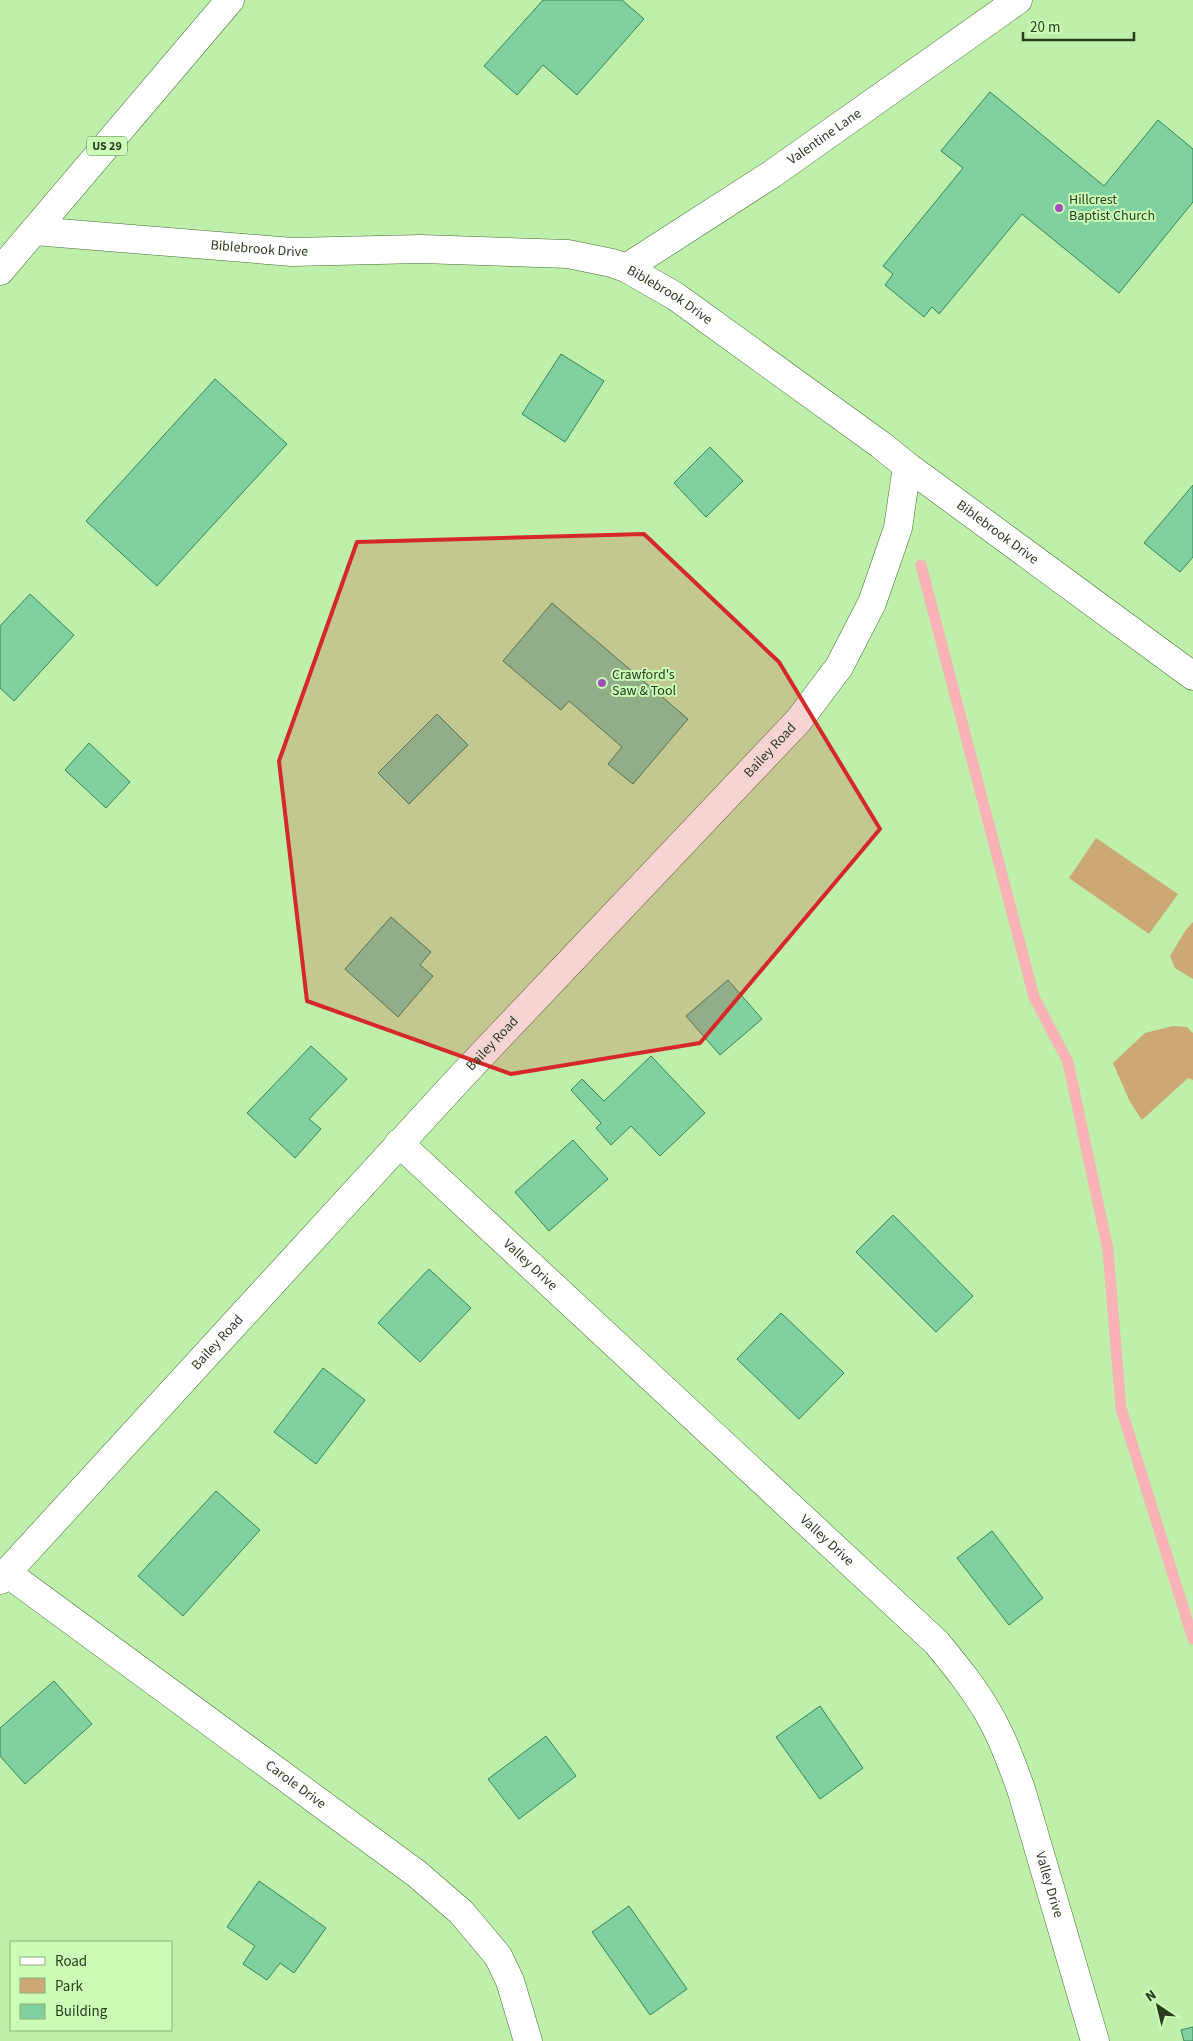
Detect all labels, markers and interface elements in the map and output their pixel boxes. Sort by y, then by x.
scale bar [1023,10,1134,42]
text: 20 m [1030,17,1060,38]
street label: Valentine Lane [784,104,866,170]
road number: US 29 [87,136,127,156]
place label: Hillcrest Baptist Church [1069,190,1155,226]
marker: Hillcrest Baptist Church [1053,202,1065,214]
street label: Biblebrook Drive [210,235,308,262]
street label: Biblebrook Drive [623,260,716,330]
street label: Biblebrook Drive [952,495,1043,569]
place label: Crawford's Saw & Tool [612,665,676,701]
marker: Crawford's Saw & Tool [596,677,608,689]
street label: Bailey Road [739,719,801,782]
street label: Bailey Road [461,1012,523,1076]
street label: Valley Drive [498,1234,562,1295]
street label: Bailey Road [187,1310,248,1375]
street label: Valley Drive [795,1510,858,1571]
street label: Carole Drive [261,1756,330,1814]
street label: Valley Drive [1030,1849,1068,1920]
legend [10,1941,172,2031]
text: Road [55,1951,87,1972]
text: Park [55,1976,84,1997]
north arrow [1133,1981,1183,2031]
text: N [1142,1985,1161,2007]
text: Building [55,2001,108,2022]

